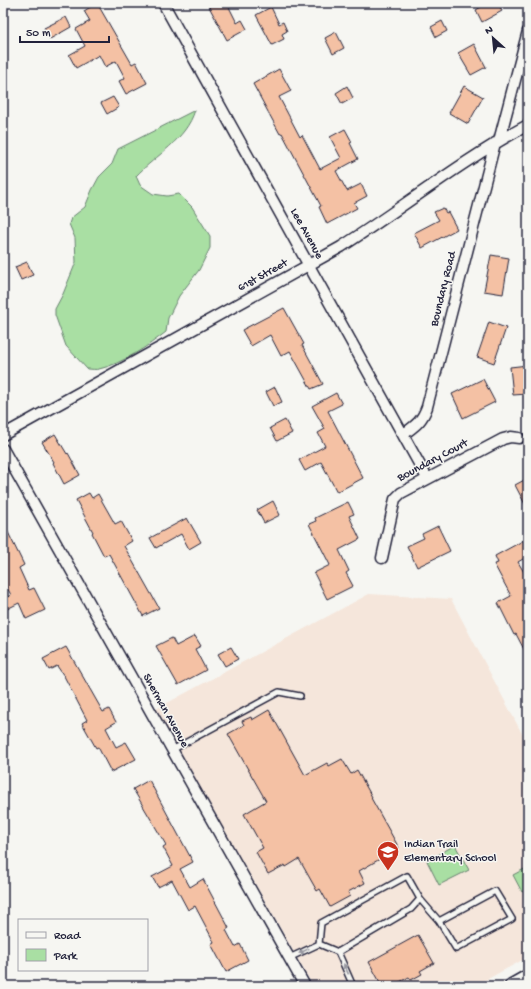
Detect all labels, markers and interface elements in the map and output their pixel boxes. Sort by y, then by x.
scale bar [20,18,109,44]
north arrow [473,18,513,58]
text: N [483,24,495,38]
text: 50 m [26,27,51,41]
street label: Lee Avenue [286,206,326,262]
street label: Boundary Road [428,249,460,329]
street label: 61st Street [236,256,291,295]
street label: Boundary Court [394,436,472,486]
street label: Sherman Avenue [139,672,191,751]
place label: Indian Trail Elementary School [404,838,497,866]
school or university icon: Indian Trail Elementary School [375,839,401,872]
legend [18,919,148,971]
text: Road [54,930,81,944]
one-way arrow [298,948,310,954]
text: Park [53,950,79,964]
one-way arrow [342,963,349,975]

